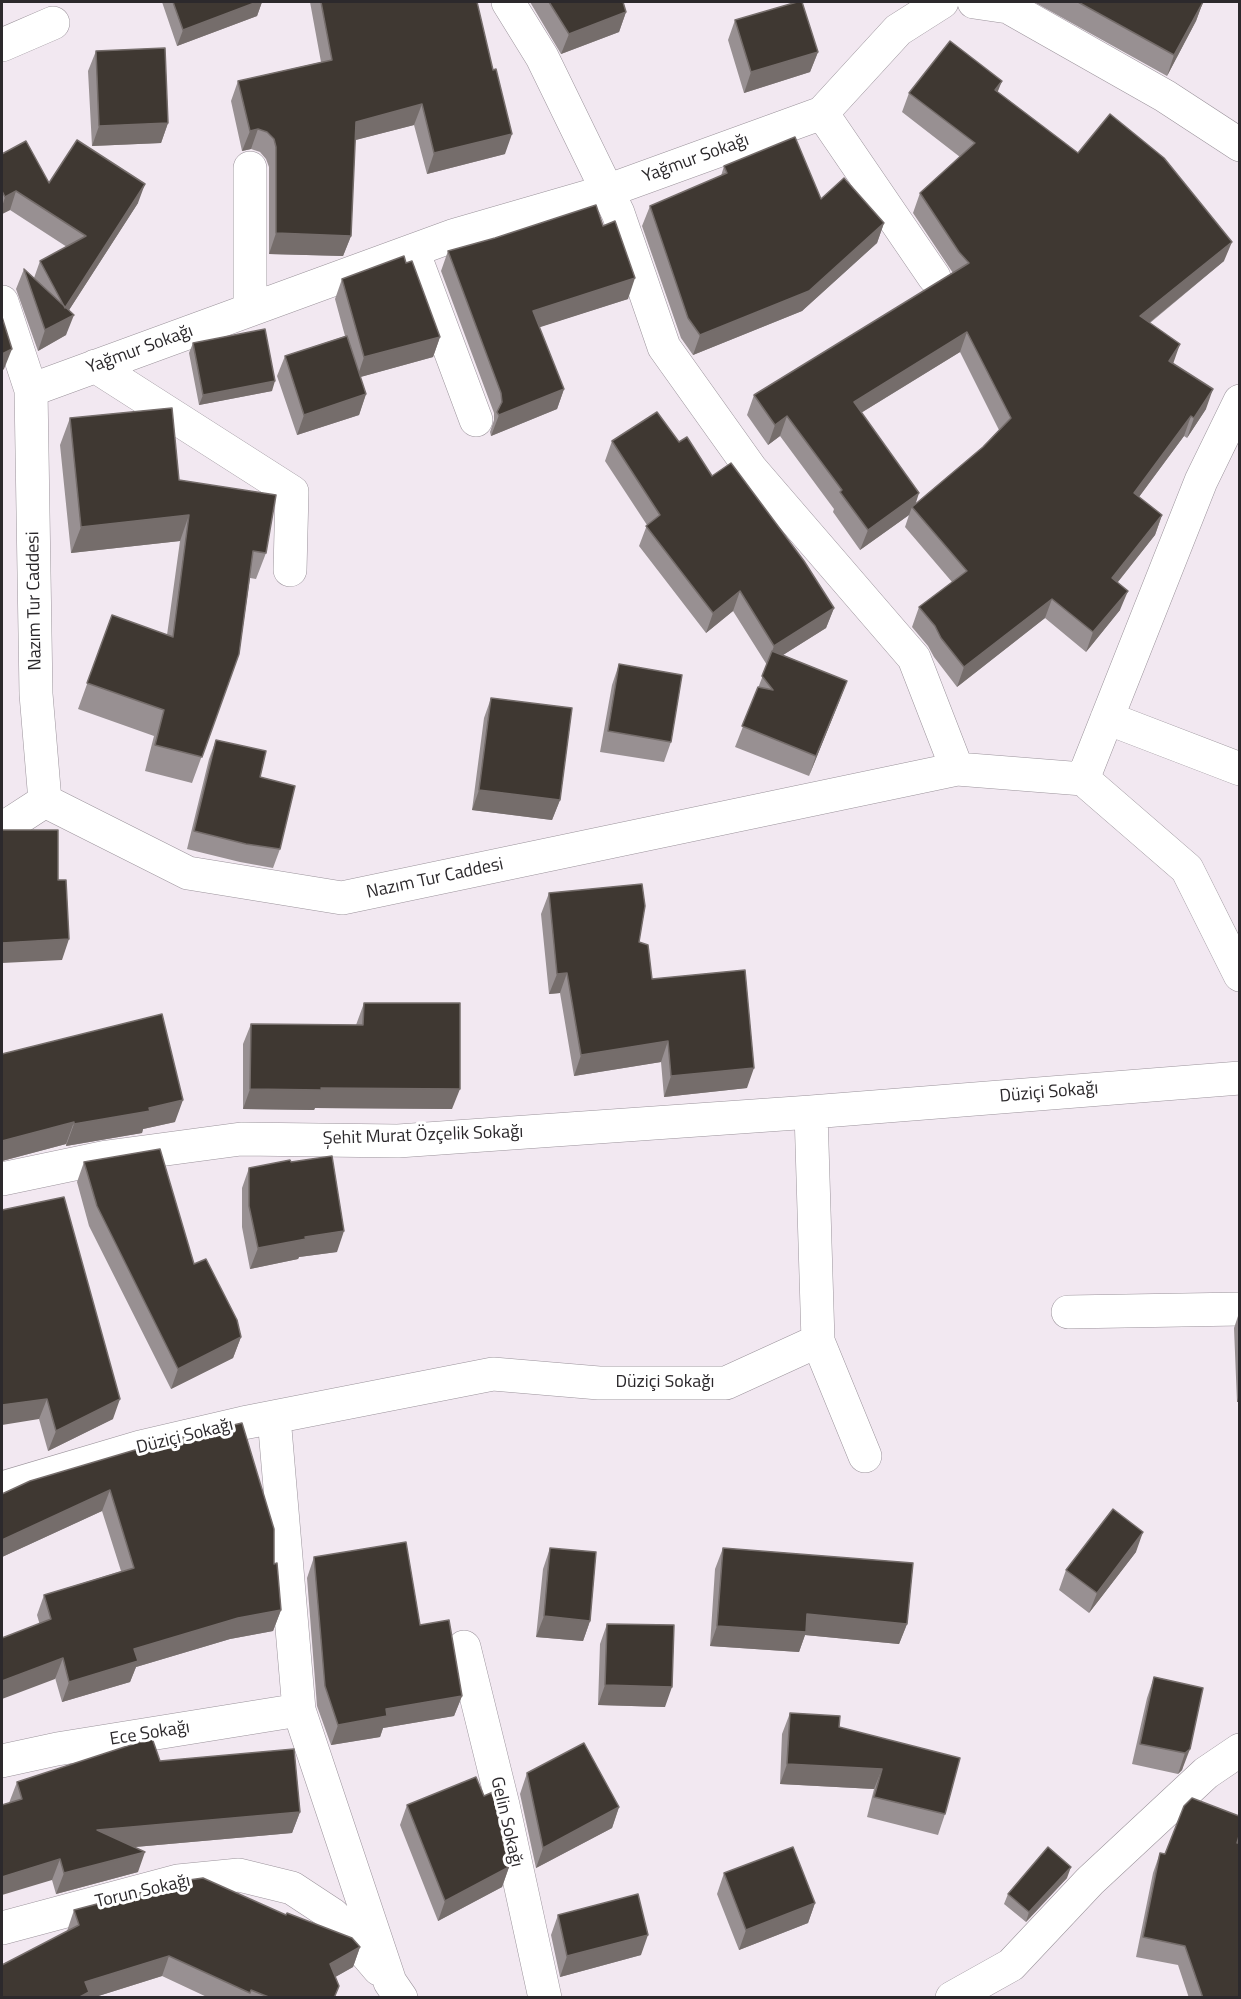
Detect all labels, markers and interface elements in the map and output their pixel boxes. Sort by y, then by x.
street label: Yağmur Sokağı [640,130,752,188]
street label: Yağmur Sokağı [84,321,196,379]
street label: Nazım Tur Caddesi [23,531,47,671]
street label: Nazım Tur Caddesi [365,854,505,904]
street label: Düziçi Sokağı [999,1078,1099,1108]
street label: Şehit Murat Özçelik Sokağı [322,1122,524,1150]
street label: Düziçi Sokağı [615,1372,715,1394]
street label: Düziçi Sokağı [134,1415,236,1459]
street label: Ece Sokağı [108,1717,192,1751]
street label: Gelin Sokağı [485,1775,527,1869]
street label: Torun Sokağı [93,1871,193,1913]

